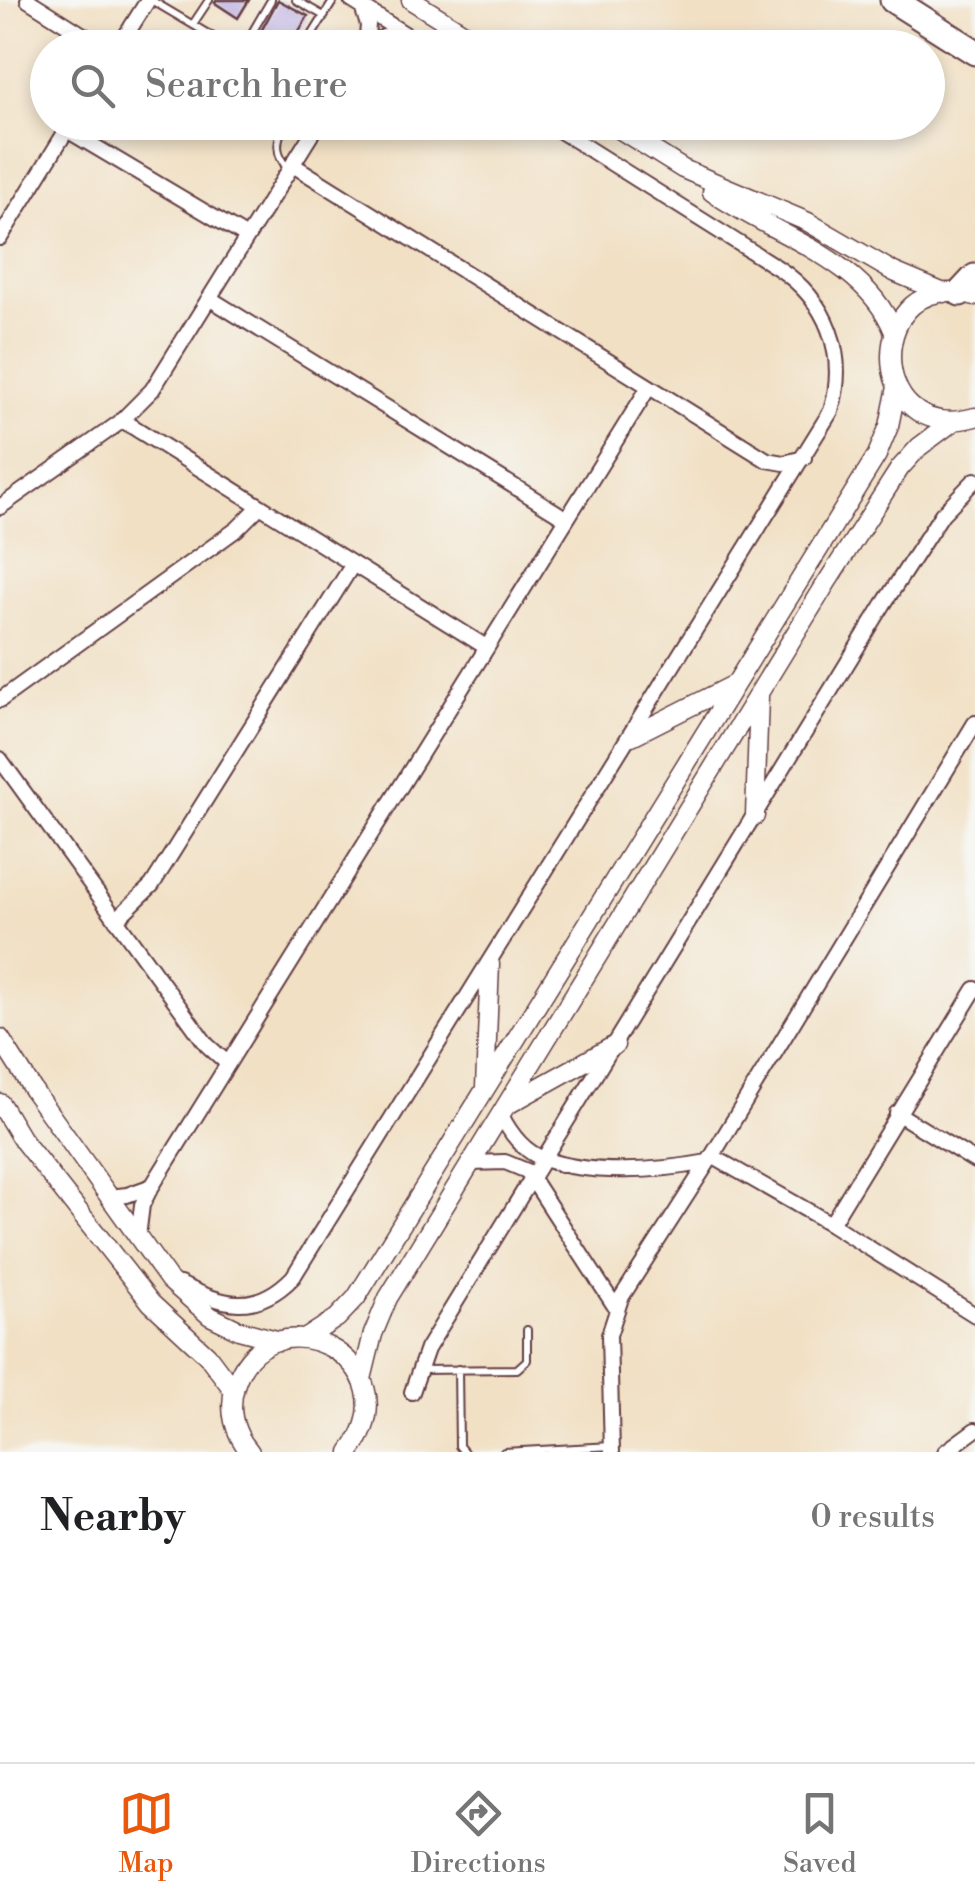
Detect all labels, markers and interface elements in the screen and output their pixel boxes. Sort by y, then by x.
search box [30,30,945,140]
icon: search [65,58,120,113]
text: Search here [145,62,348,109]
text: Nearby [40,1491,185,1544]
text: 0 results [810,1497,935,1537]
tab: Map [119,1786,174,1881]
tab: Directions [411,1786,546,1881]
tab: Saved [783,1786,856,1881]

